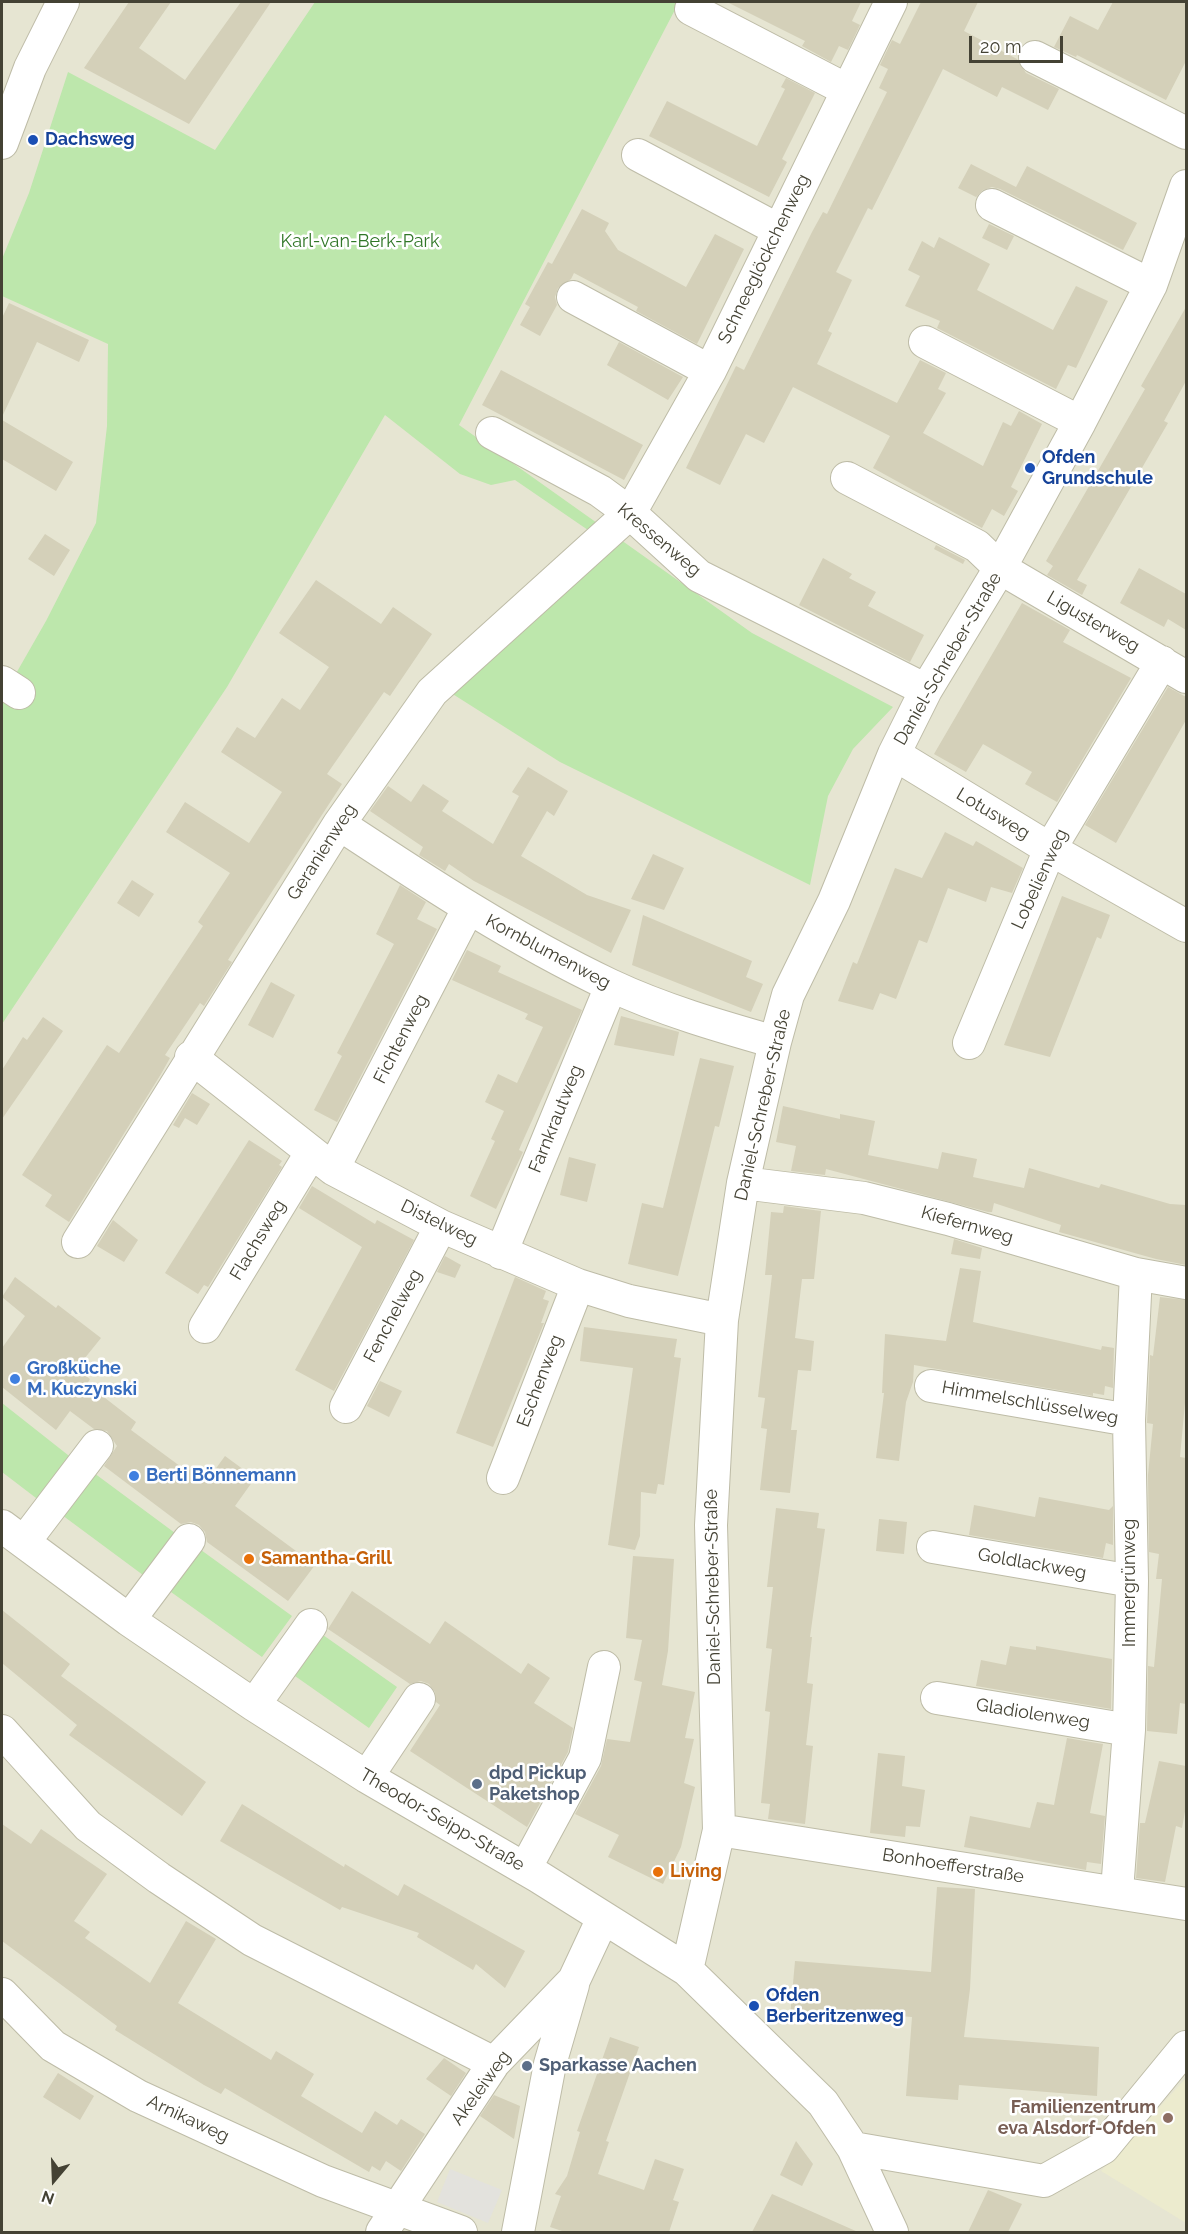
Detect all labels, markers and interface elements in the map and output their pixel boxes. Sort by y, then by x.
scale bar [972,24,1066,62]
text: 20 m [980,36,1022,57]
place label: Dachsweg [45,129,135,151]
marker: Dachsweg [26,133,40,147]
street label: Schneeglöckchenweg [714,171,814,347]
park label: Karl-van-Berk-Park [281,231,439,253]
place label: Ofden Grundschule [1042,447,1153,490]
marker: Ofden Grundschule [1023,461,1037,475]
street label: Kressenweg [613,499,705,581]
street label: Daniel-Schreber-Straße [890,569,1006,749]
street label: Ligusterweg [1043,587,1143,657]
street label: Lotusweg [952,784,1034,844]
street label: Geranienweg [283,800,361,904]
street label: Lobelienweg [1007,825,1073,933]
street label: Kornblumenweg [482,910,614,994]
street label: Fichtenweg [369,991,433,1087]
street label: Daniel-Schreber-Straße [730,1007,796,1203]
street label: Farnkrautweg [525,1062,587,1176]
street label: Distelweg [397,1195,481,1251]
street label: Flachsweg [226,1196,290,1284]
street label: Kiefernweg [918,1202,1016,1248]
street label: Fenchelweg [359,1266,427,1366]
street label: Eschenweg [513,1332,567,1430]
place label: Großküche M. Kuczynski [27,1358,137,1400]
marker: Großküche M. Kuczynski [8,1372,22,1386]
street label: Himmelschlüsselweg [940,1377,1120,1429]
place label: Berti Bönnemann [146,1465,296,1487]
marker: Berti Bönnemann [127,1469,141,1483]
street label: Daniel-Schreber-Straße [700,1489,726,1685]
street label: Immergrünweg [1119,1519,1141,1647]
street label: Goldlackweg [976,1544,1088,1584]
place label: Samantha-Grill [261,1548,392,1570]
marker: Samantha-Grill [242,1552,256,1566]
street label: Gladiolenweg [974,1694,1092,1734]
place label: dpd Pickup Paketshop [489,1763,586,1806]
street label: Theodor-Seipp-Straße [356,1764,528,1876]
marker: dpd Pickup Paketshop [470,1777,484,1791]
street label: Bonhoefferstraße [881,1844,1025,1888]
place label: Living [670,1861,722,1883]
marker: Living [651,1865,665,1879]
place label: Ofden Berberitzenweg [766,1985,904,2028]
marker: Ofden Berberitzenweg [747,1999,761,2013]
street label: Akeleiweg [447,2046,515,2130]
place label: Sparkasse Aachen [539,2055,697,2077]
marker: Sparkasse Aachen [520,2059,534,2073]
street label: Arnikaweg [144,2091,232,2147]
place label: Familienzentrum eva Alsdorf-Ofden [998,2097,1156,2140]
marker: Familienzentrum eva Alsdorf-Ofden [1161,2111,1175,2125]
north arrow [24,2150,84,2210]
text: N [39,2187,57,2208]

